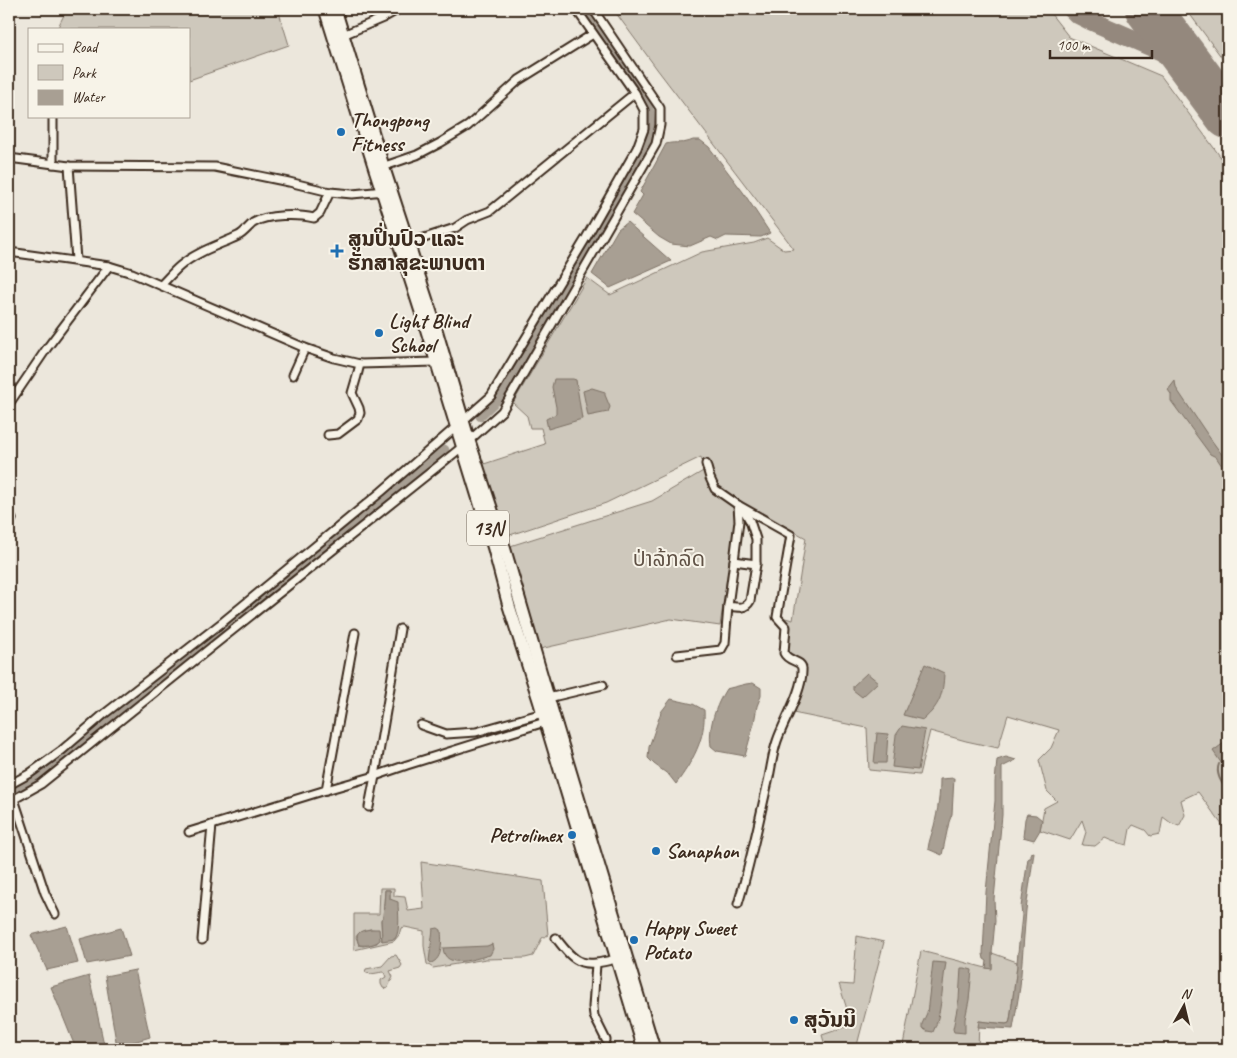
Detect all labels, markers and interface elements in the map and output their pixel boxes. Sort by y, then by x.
legend [28,28,190,118]
scale bar [1050,28,1152,60]
text: 100 m [1057,36,1091,55]
text: Road [72,38,99,57]
text: Park [72,64,97,83]
text: Water [72,88,106,107]
place label: Thongpong Fitness [351,107,431,157]
marker: Thongpong Fitness [335,126,347,138]
place label: ສູນປິ່ນປົວ ແລະ ຮັກສາສຸຂະພາບຕາ [348,222,485,276]
marker: ສູນປິ່ນປົວ ແລະ ຮັກສາສຸຂະພາບຕາ [330,244,344,258]
place label: Light Blind School [389,308,472,358]
marker: Light Blind School [373,327,385,339]
road number: 13N [467,510,509,546]
park label: ປ່າລ້ກລົດ [633,546,705,572]
place label: Petrolimex [489,822,564,848]
marker: Petrolimex [566,829,578,841]
place label: Sanaphon [666,838,740,864]
marker: Sanaphon [650,845,662,857]
place label: Happy Sweet Potato [644,915,739,965]
marker: Happy Sweet Potato [628,934,640,946]
north arrow [1160,980,1210,1030]
text: N [1180,985,1194,1003]
place label: ສຸວັນນິ [804,1007,856,1033]
marker: ສຸວັນນິ [788,1014,800,1026]

